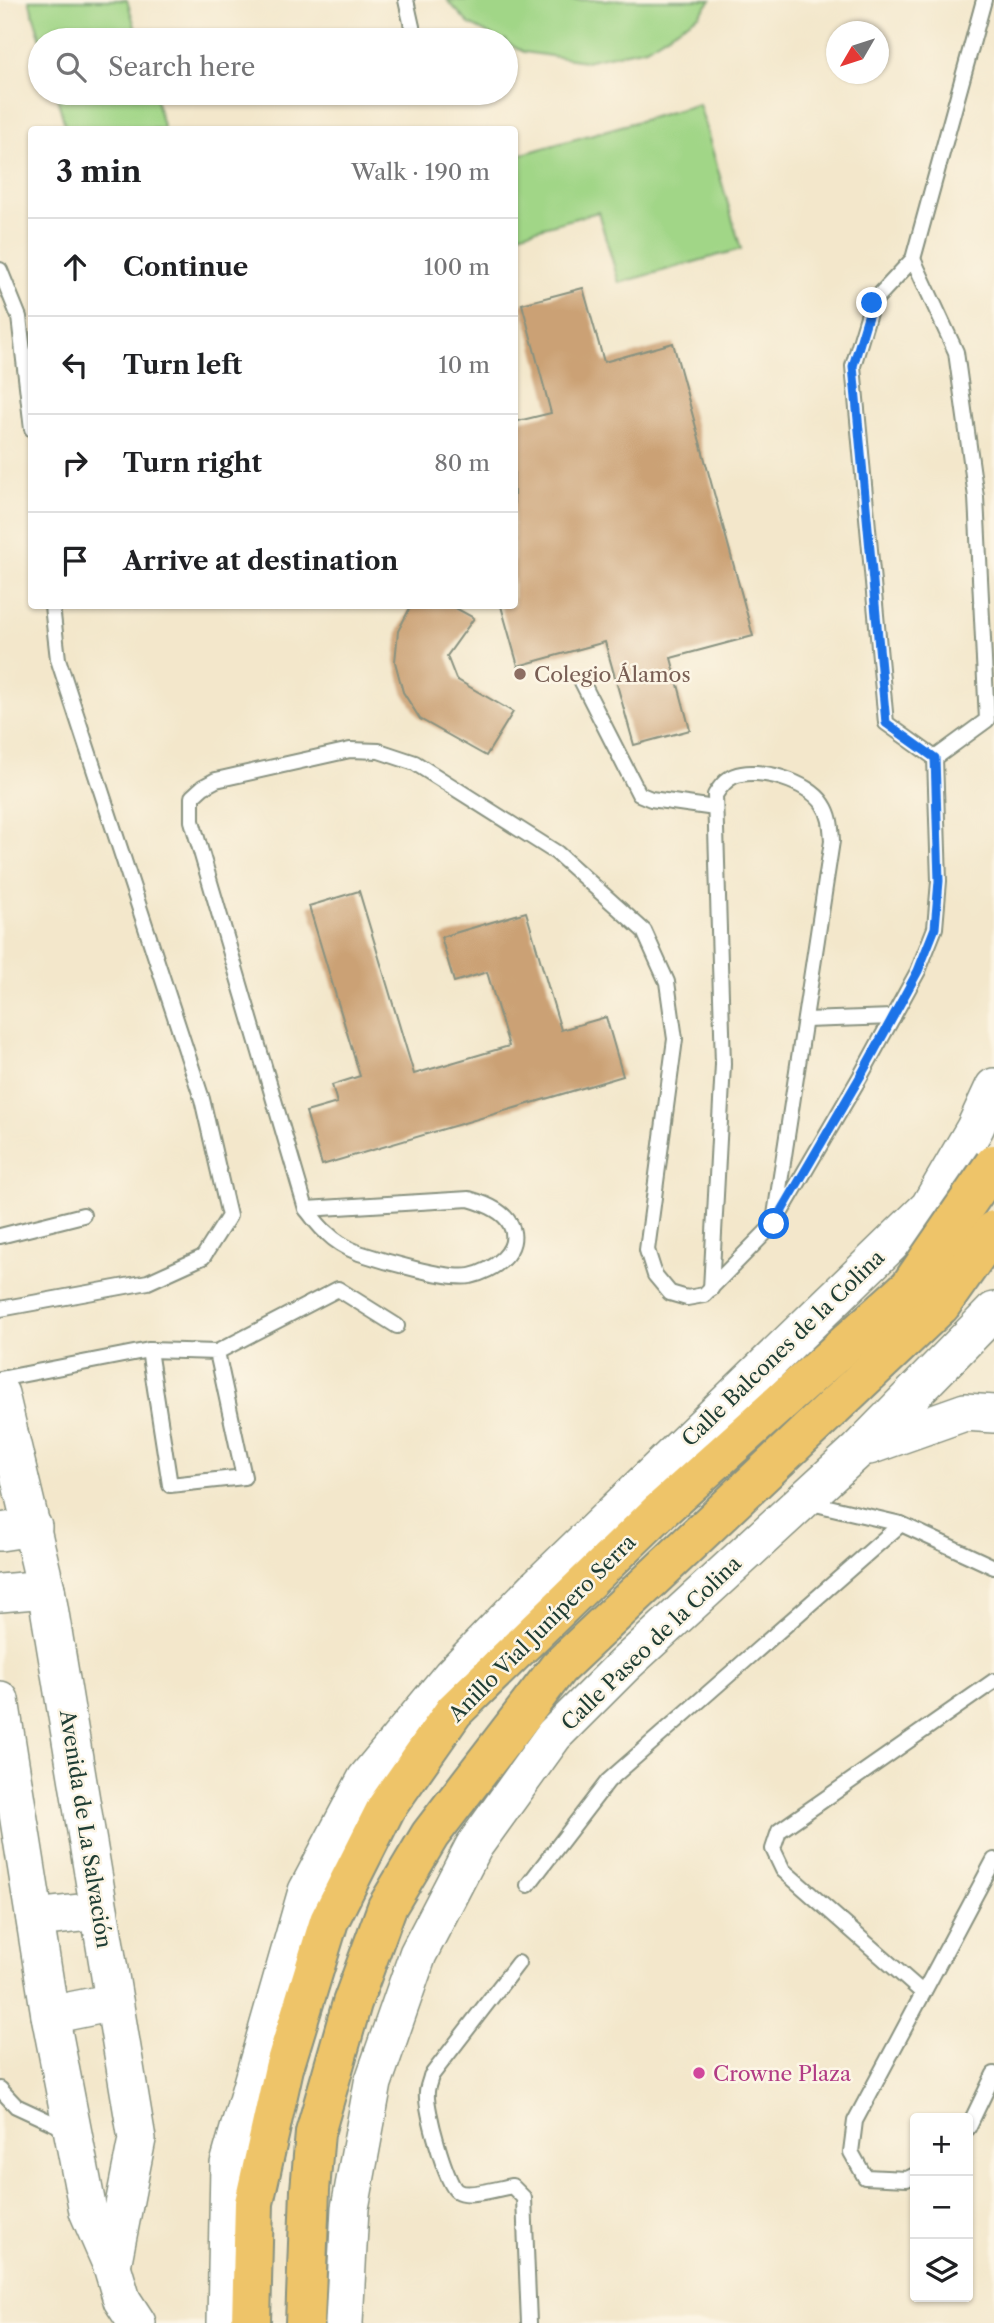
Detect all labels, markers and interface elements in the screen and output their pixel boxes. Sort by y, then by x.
north arrow [826,21,889,84]
search box [28,28,518,105]
icon: search [52,48,90,86]
text: Search here [108,51,255,83]
text: 3 min [56,153,142,190]
text: Walk · 190 m [351,158,490,186]
icon: ahead [56,248,94,286]
text: Continue [123,251,248,283]
text: 100 m [424,253,490,281]
route end [856,287,887,318]
icon: left [56,346,94,384]
text: Turn left [123,349,242,381]
text: 10 m [438,351,490,379]
icon: right [56,444,94,482]
text: Turn right [123,447,262,479]
text: 80 m [434,449,490,477]
icon: arrive [56,542,94,580]
text: Arrive at destination [123,545,398,577]
place label: Colegio Álamos [534,662,691,687]
marker: Colegio Álamos [512,666,528,682]
route start [758,1208,789,1239]
street label: Calle Balcones de la Colina [677,1244,890,1451]
street label: Anillo Vial Junípero Serra [443,1529,641,1727]
street label: Calle Paseo de la Colina [556,1550,747,1735]
street label: Avenida de La Salvación [55,1707,117,1950]
place label: Crowne Plaza [713,2061,852,2086]
marker: Crowne Plaza [691,2065,707,2081]
map controls [910,2113,973,2302]
button: + [910,2113,973,2176]
button: − [910,2176,973,2239]
button: layers [910,2239,973,2302]

